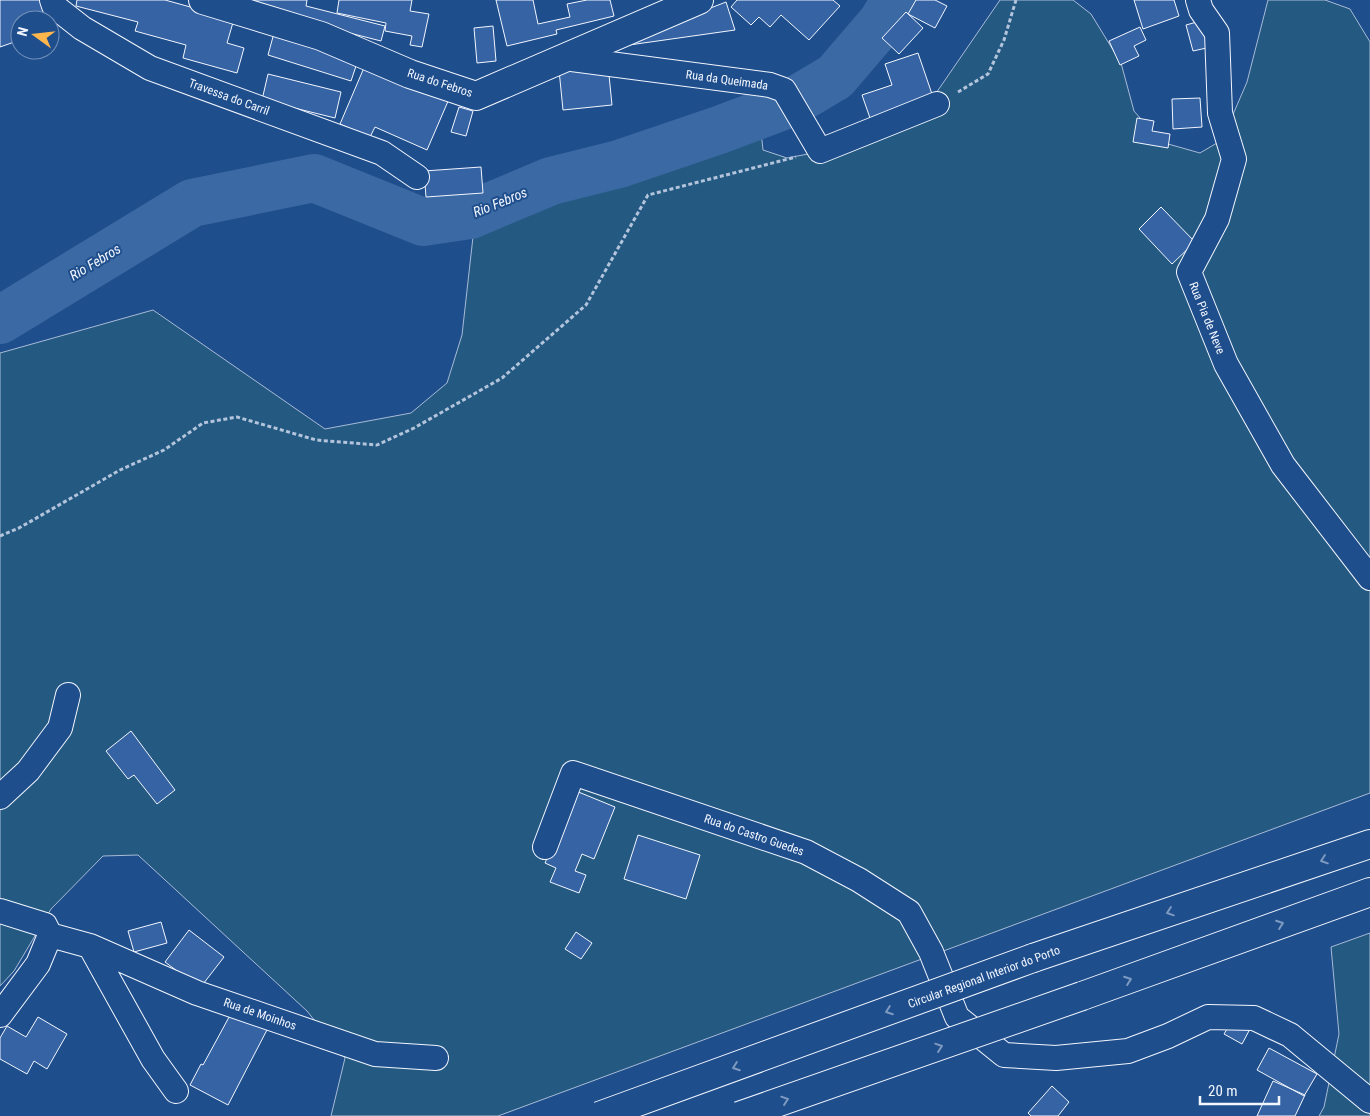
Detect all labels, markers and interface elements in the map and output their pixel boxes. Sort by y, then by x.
north arrow [10,10,60,60]
text: N [14,25,31,38]
street label: Rua do Febros [406,66,474,100]
street label: Rua da Queimada [685,67,769,93]
street label: Travessa do Carril [187,76,271,118]
water label: Rio Febros [471,184,529,220]
water label: Rio Febros [67,241,123,283]
street label: Rua Pia de Neve [1186,280,1228,356]
street label: Rua do Castro Guedes [702,811,806,859]
one-way arrow [1320,854,1329,864]
one-way arrow [1166,906,1175,916]
one-way arrow [1276,920,1284,930]
street label: Circular Regional Interior do Porto [906,943,1062,1011]
one-way arrow [1123,976,1131,986]
street label: Rua de Moinhos [222,995,298,1033]
one-way arrow [885,1005,894,1015]
one-way arrow [934,1043,943,1053]
one-way arrow [733,1061,741,1071]
scale bar [1200,1074,1279,1106]
text: 20 m [1208,1082,1238,1100]
one-way arrow [780,1096,789,1106]

